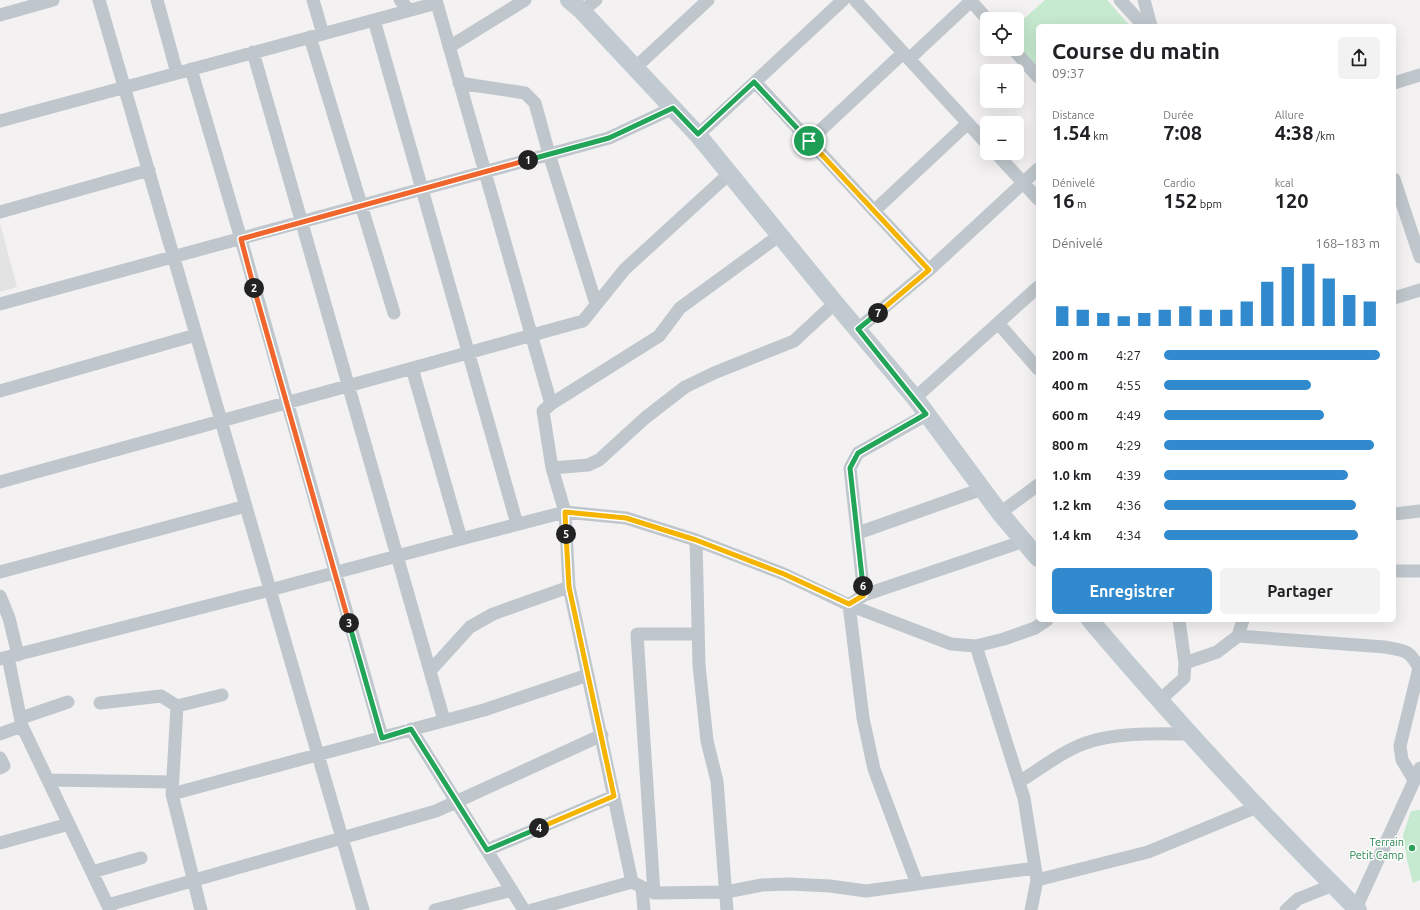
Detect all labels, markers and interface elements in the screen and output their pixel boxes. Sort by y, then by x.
map controls [980,12,1024,160]
button: locate [980,12,1024,56]
button: share [1338,37,1380,79]
text: Course du matin [1052,38,1220,63]
button: + [980,64,1024,108]
text: 09:37 [1052,66,1085,80]
text: Distance [1052,109,1095,121]
text: Durée [1163,109,1194,121]
text: Allure [1275,109,1304,121]
button: − [980,116,1024,160]
text: 1.54 [1052,121,1091,144]
text: 7:08 [1163,121,1202,144]
text: 4:38 [1275,121,1313,144]
pin [792,124,826,158]
icon: arrive [798,130,820,152]
text: km [1091,130,1108,142]
text: /km [1313,130,1335,142]
pin: 1 [518,150,538,170]
text: 1 [525,154,531,166]
text: Dénivelé [1052,177,1095,189]
text: Cardio [1163,177,1195,189]
text: kcal [1275,177,1294,189]
text: 16 [1052,189,1075,212]
text: 152 [1163,189,1197,212]
text: 120 [1275,189,1309,212]
text: m [1075,198,1087,210]
text: bpm [1197,198,1222,210]
text: Dénivelé [1052,236,1103,250]
text: 168–183 m [1315,236,1380,250]
pin: 2 [244,278,264,298]
text: 2 [251,282,257,294]
pin: 7 [868,303,888,323]
text: 7 [875,307,881,319]
text: 200 m [1052,348,1088,362]
text: 4:27 [1116,348,1141,362]
text: 400 m [1052,378,1088,392]
text: 4:55 [1116,378,1141,392]
text: 600 m [1052,408,1088,422]
text: 4:49 [1116,408,1141,422]
text: 800 m [1052,438,1088,452]
text: 4:29 [1116,438,1141,452]
text: 1.0 km [1052,468,1091,482]
text: 4:39 [1116,468,1141,482]
text: 1.2 km [1052,498,1091,512]
text: 4:36 [1116,498,1141,512]
pin: 5 [556,524,576,544]
text: 5 [563,528,569,540]
text: 1.4 km [1052,528,1091,542]
text: 4:34 [1116,528,1141,542]
button: Enregistrer [1052,568,1212,614]
button: Partager [1220,568,1380,614]
pin: 6 [853,576,873,596]
text: 6 [860,580,866,592]
pin: 3 [339,613,359,633]
text: 3 [346,617,352,629]
pin: 4 [529,818,549,838]
text: 4 [536,822,542,834]
place label: Terrain Petit Camp [1349,836,1404,861]
marker: Terrain Petit Camp [1407,843,1417,853]

